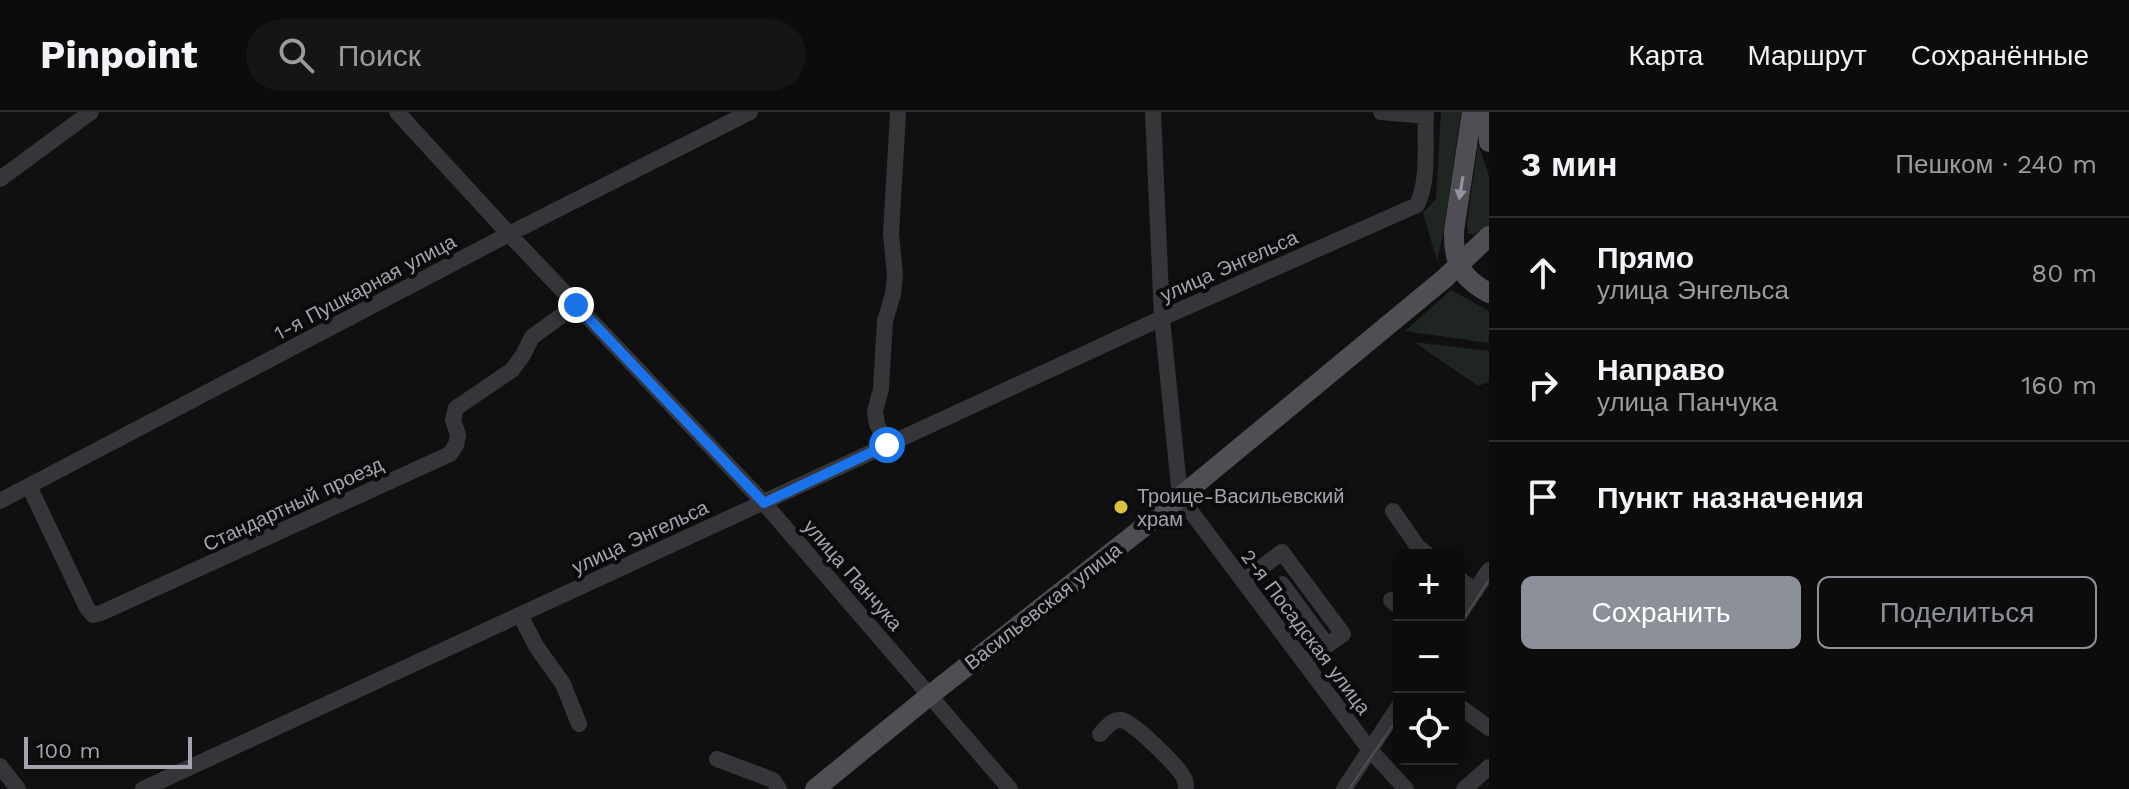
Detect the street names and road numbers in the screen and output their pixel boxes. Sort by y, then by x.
street label: улица Энгельса [1157,225,1302,307]
street label: 1-я Пушкарная улица [270,229,461,345]
street label: Стандартный проезд [199,452,387,556]
street label: улица Энгельса [568,495,713,579]
street label: улица Панчука [798,515,908,636]
street label: Васильевская улица [960,537,1127,675]
street label: 2-я Посадская улица [1236,545,1376,720]

